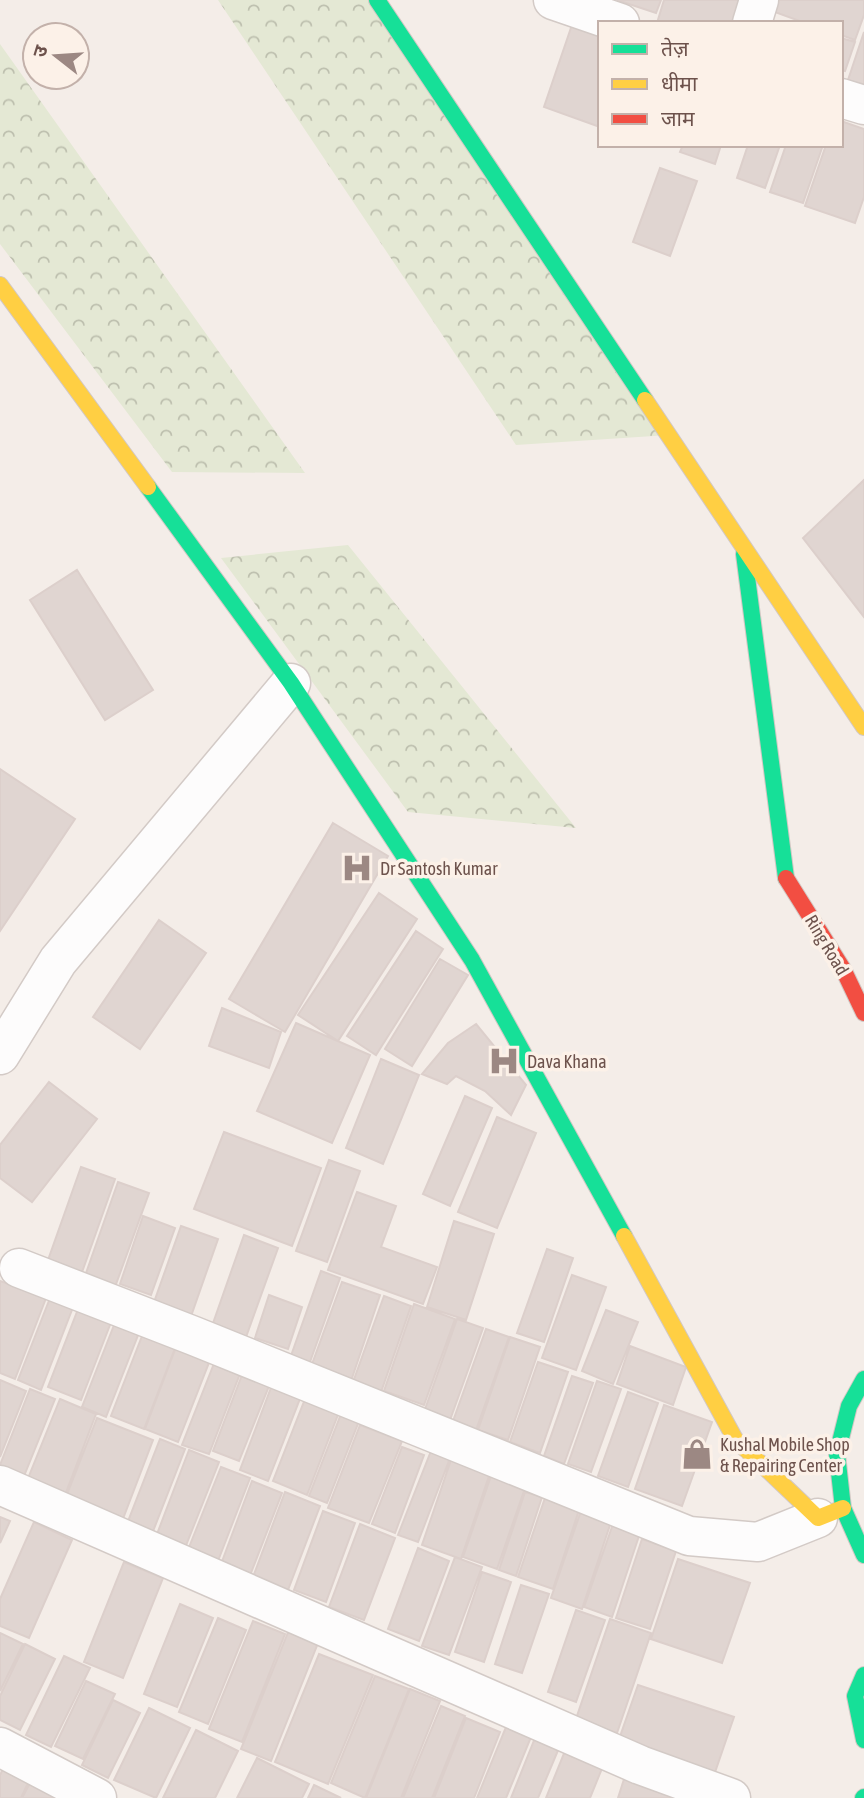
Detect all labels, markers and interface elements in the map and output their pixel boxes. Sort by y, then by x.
north arrow [21,21,91,91]
legend [598,21,843,147]
text: तेज़ [661,36,689,60]
text: उ [28,42,52,60]
text: धीमा [661,71,698,95]
text: जाम [661,106,695,130]
hospital icon: Dr Santosh Kumar [340,851,374,885]
place label: Dr Santosh Kumar [380,858,498,879]
street label: Ring Road [801,911,853,979]
hospital icon: Dava Khana [487,1044,521,1078]
place label: Dava Khana [527,1051,607,1072]
place label: Kushal Mobile Shop & Repairing Center [720,1434,850,1476]
shop icon: Kushal Mobile Shop & Repairing Center [680,1437,714,1471]

